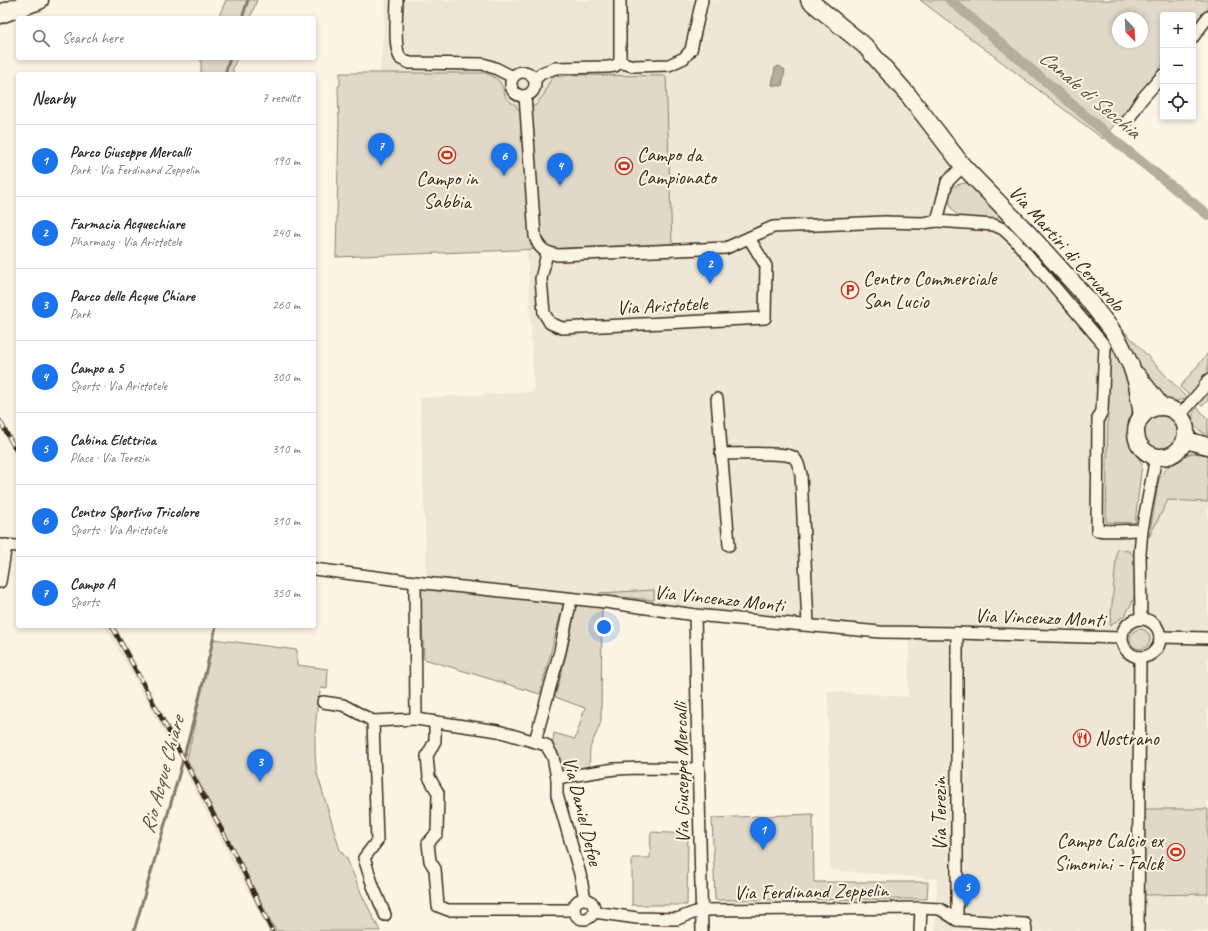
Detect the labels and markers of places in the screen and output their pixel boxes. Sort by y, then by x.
pin: 7 [368,133,394,166]
place label: Campo da Campionato [637,142,718,190]
pin: 6 [491,143,517,176]
sports icon: Campo in Sabbia [437,145,457,165]
pin: 4 [547,153,573,186]
sports icon: Campo da Campionato [614,156,634,176]
place label: Campo in Sabbia [416,166,479,214]
pin: 2 [697,251,723,284]
place label: Centro Commerciale San Lucio [863,266,998,314]
parking icon: Centro Commerciale San Lucio [840,280,860,300]
place label: Nostrano [1095,726,1160,751]
restaurant icon: Nostrano [1072,728,1092,748]
pin: 3 [247,749,273,782]
pin: 1 [750,817,776,850]
place label: Campo Calcio ex Simonini - Falck [1054,828,1165,876]
sports icon: Campo Calcio ex Simonini - Falck [1166,842,1186,862]
pin: 5 [954,874,980,907]

